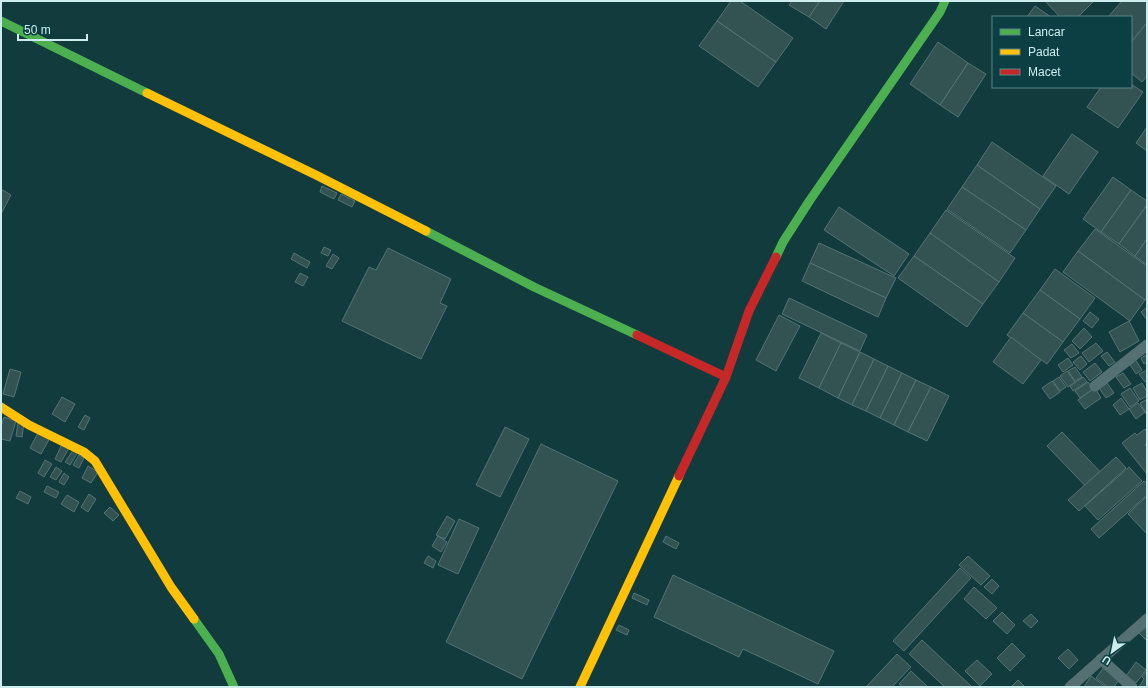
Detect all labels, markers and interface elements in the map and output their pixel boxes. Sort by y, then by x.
scale bar [18,16,87,42]
legend [992,16,1132,88]
text: 50 m [24,23,51,37]
text: Lancar [1028,25,1065,39]
text: Padat [1028,45,1060,59]
text: Macet [1028,65,1061,79]
north arrow [1092,632,1132,672]
text: U [1100,653,1113,668]

